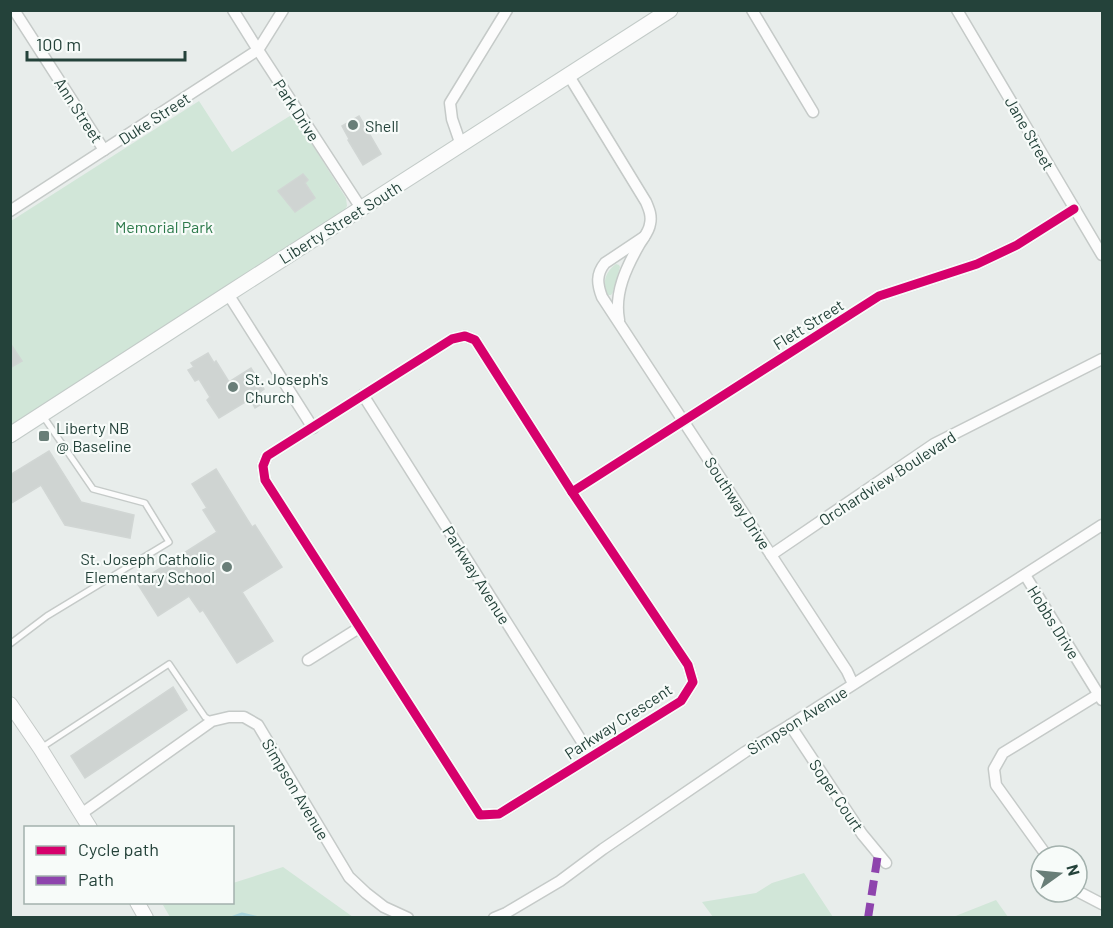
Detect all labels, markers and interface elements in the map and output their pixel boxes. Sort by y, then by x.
scale bar [27,24,184,62]
text: 100 m [36,33,81,55]
street label: Ann Street [51,74,107,146]
street label: Park Drive [270,75,324,145]
street label: Duke Street [115,88,193,148]
street label: Jane Street [1001,93,1059,173]
place label: Shell [365,116,399,135]
marker: Shell [346,118,360,132]
street label: Liberty Street South [275,177,405,267]
park label: Memorial Park [115,217,213,236]
street label: Flett Street [769,295,847,353]
place label: St. Joseph's Church [245,369,328,406]
marker: St. Joseph's Church [226,380,240,394]
place label: Liberty NB @ Baseline [56,418,132,455]
street label: Orchardview Boulevard [815,427,959,529]
marker: Liberty NB @ Baseline [37,429,51,443]
street label: Southway Drive [701,453,775,553]
street label: Parkway Avenue [439,522,515,628]
place label: St. Joseph Catholic Elementary School [81,549,215,586]
marker: St. Joseph Catholic Elementary School [220,560,234,574]
street label: Hobbs Drive [1024,582,1084,662]
street label: Parkway Crescent [561,679,675,763]
street label: Simpson Avenue [743,682,851,758]
street label: Simpson Avenue [258,735,334,843]
street label: Soper Court [806,755,868,835]
legend [24,826,234,904]
text: Cycle path [78,838,159,860]
north arrow [1029,844,1089,904]
text: N [1063,862,1085,878]
text: Path [78,868,114,890]

